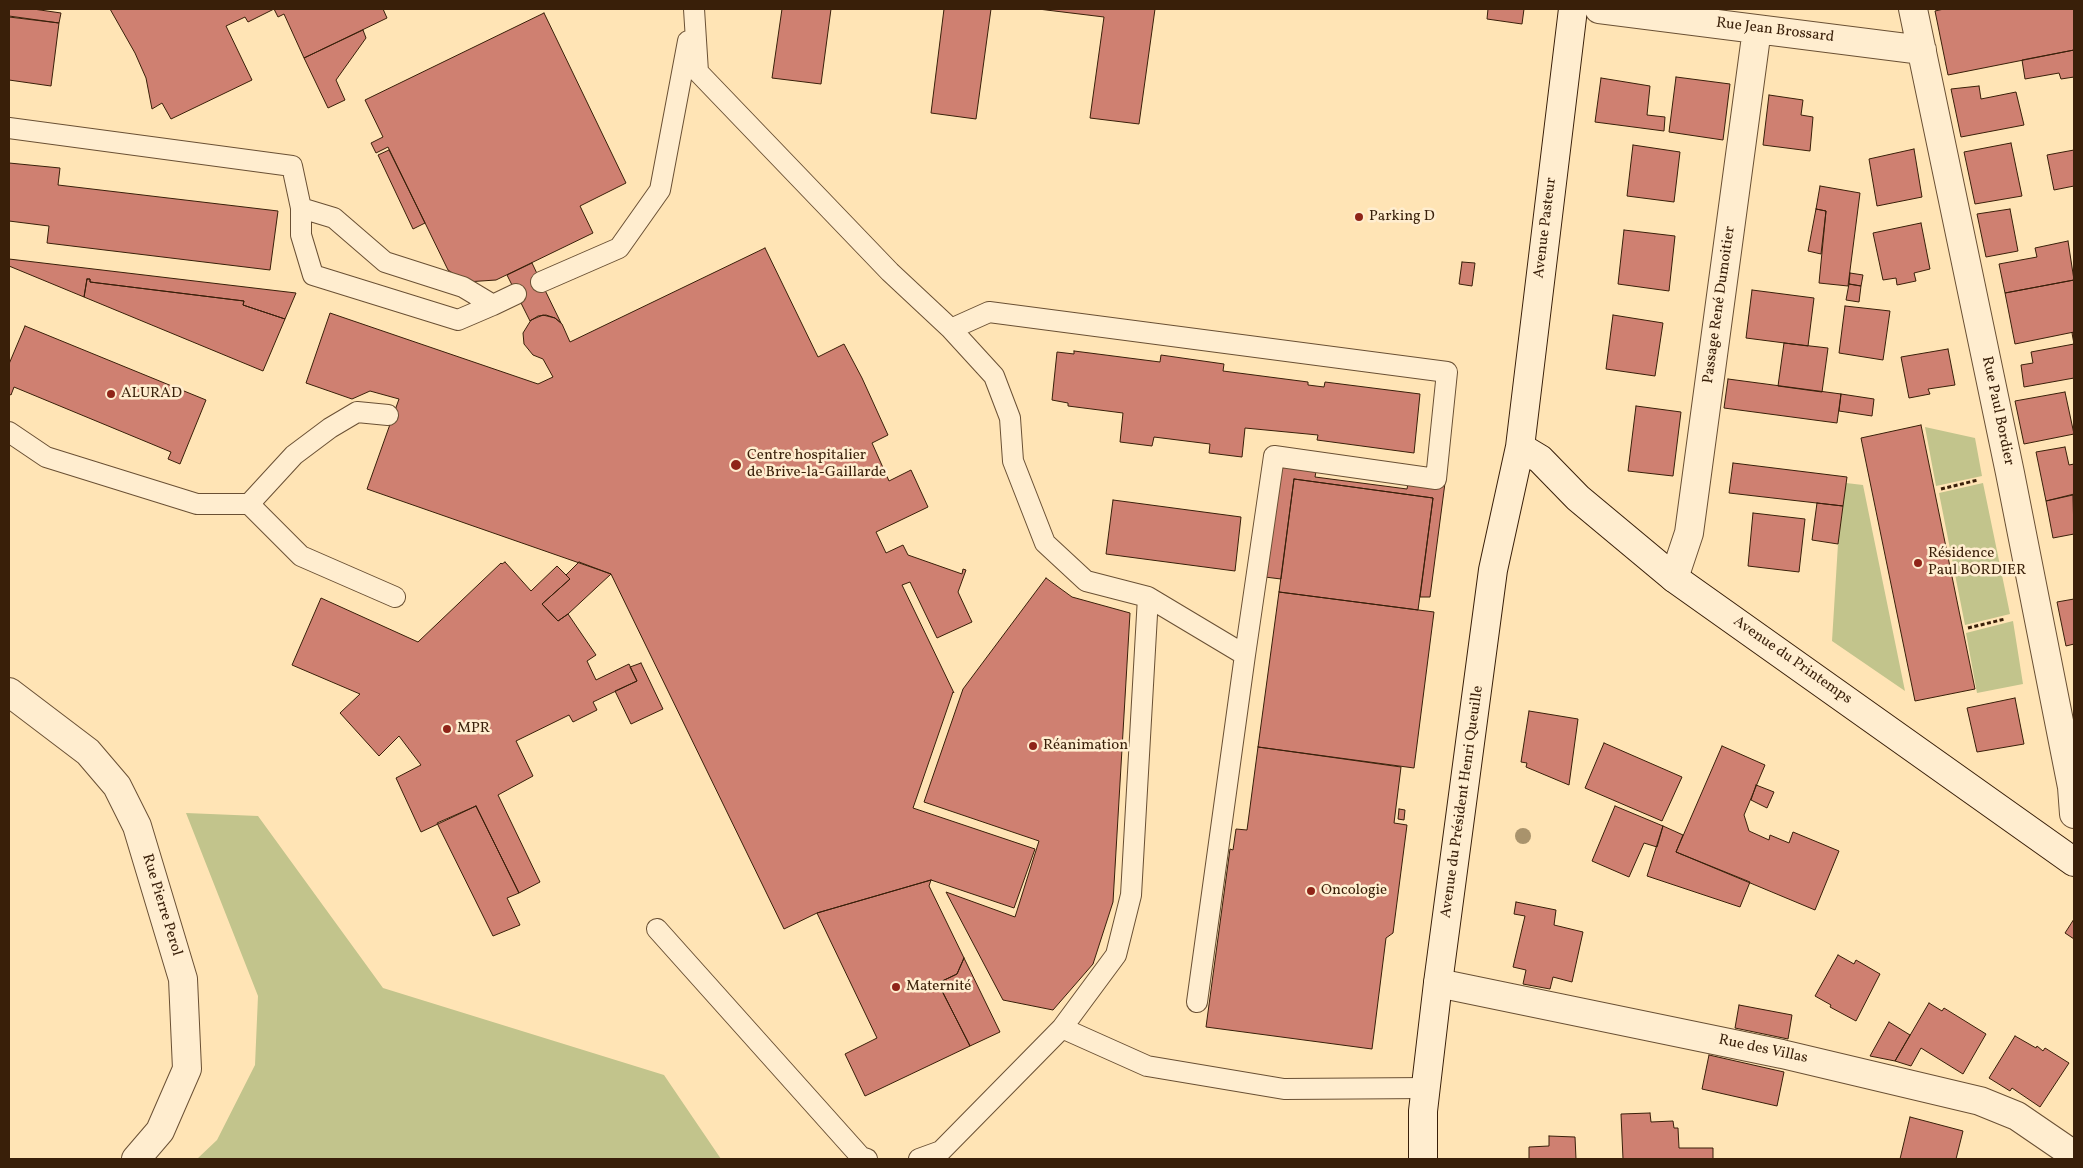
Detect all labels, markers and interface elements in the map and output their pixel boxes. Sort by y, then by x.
street label: Rue Jean Brossard [1715,15,1835,47]
street label: Avenue Pasteur [1531,176,1561,280]
place label: Parking D [1369,208,1435,226]
marker: Parking D [1353,211,1365,223]
street label: Passage René Dumoitier [1700,225,1740,385]
street label: Rue Paul Bordier [1977,355,2017,467]
place label: ALURAD [121,385,182,403]
marker: ALURAD [105,388,117,400]
place label: Centre hospitalier de Brive-la-Gaillarde [747,447,886,482]
marker: Centre hospitalier de Brive-la-Gaillarde [729,458,743,472]
place label: Résidence Paul BORDIER [1928,545,2026,580]
marker: Résidence Paul BORDIER [1912,557,1924,569]
street label: Avenue du Printemps [1729,613,1855,709]
street label: Avenue du Président Henri Queuille [1438,685,1488,919]
place label: MPR [457,720,490,738]
marker: MPR [441,723,453,735]
place label: Réanimation [1043,737,1128,755]
marker: Réanimation [1027,740,1039,752]
street label: Rue Pierre Perol [137,852,185,958]
place label: Oncologie [1321,882,1387,900]
marker: Oncologie [1305,885,1317,897]
place label: Maternité [906,978,971,996]
marker: Maternité [890,981,902,993]
street label: Rue des Villas [1717,1032,1809,1068]

